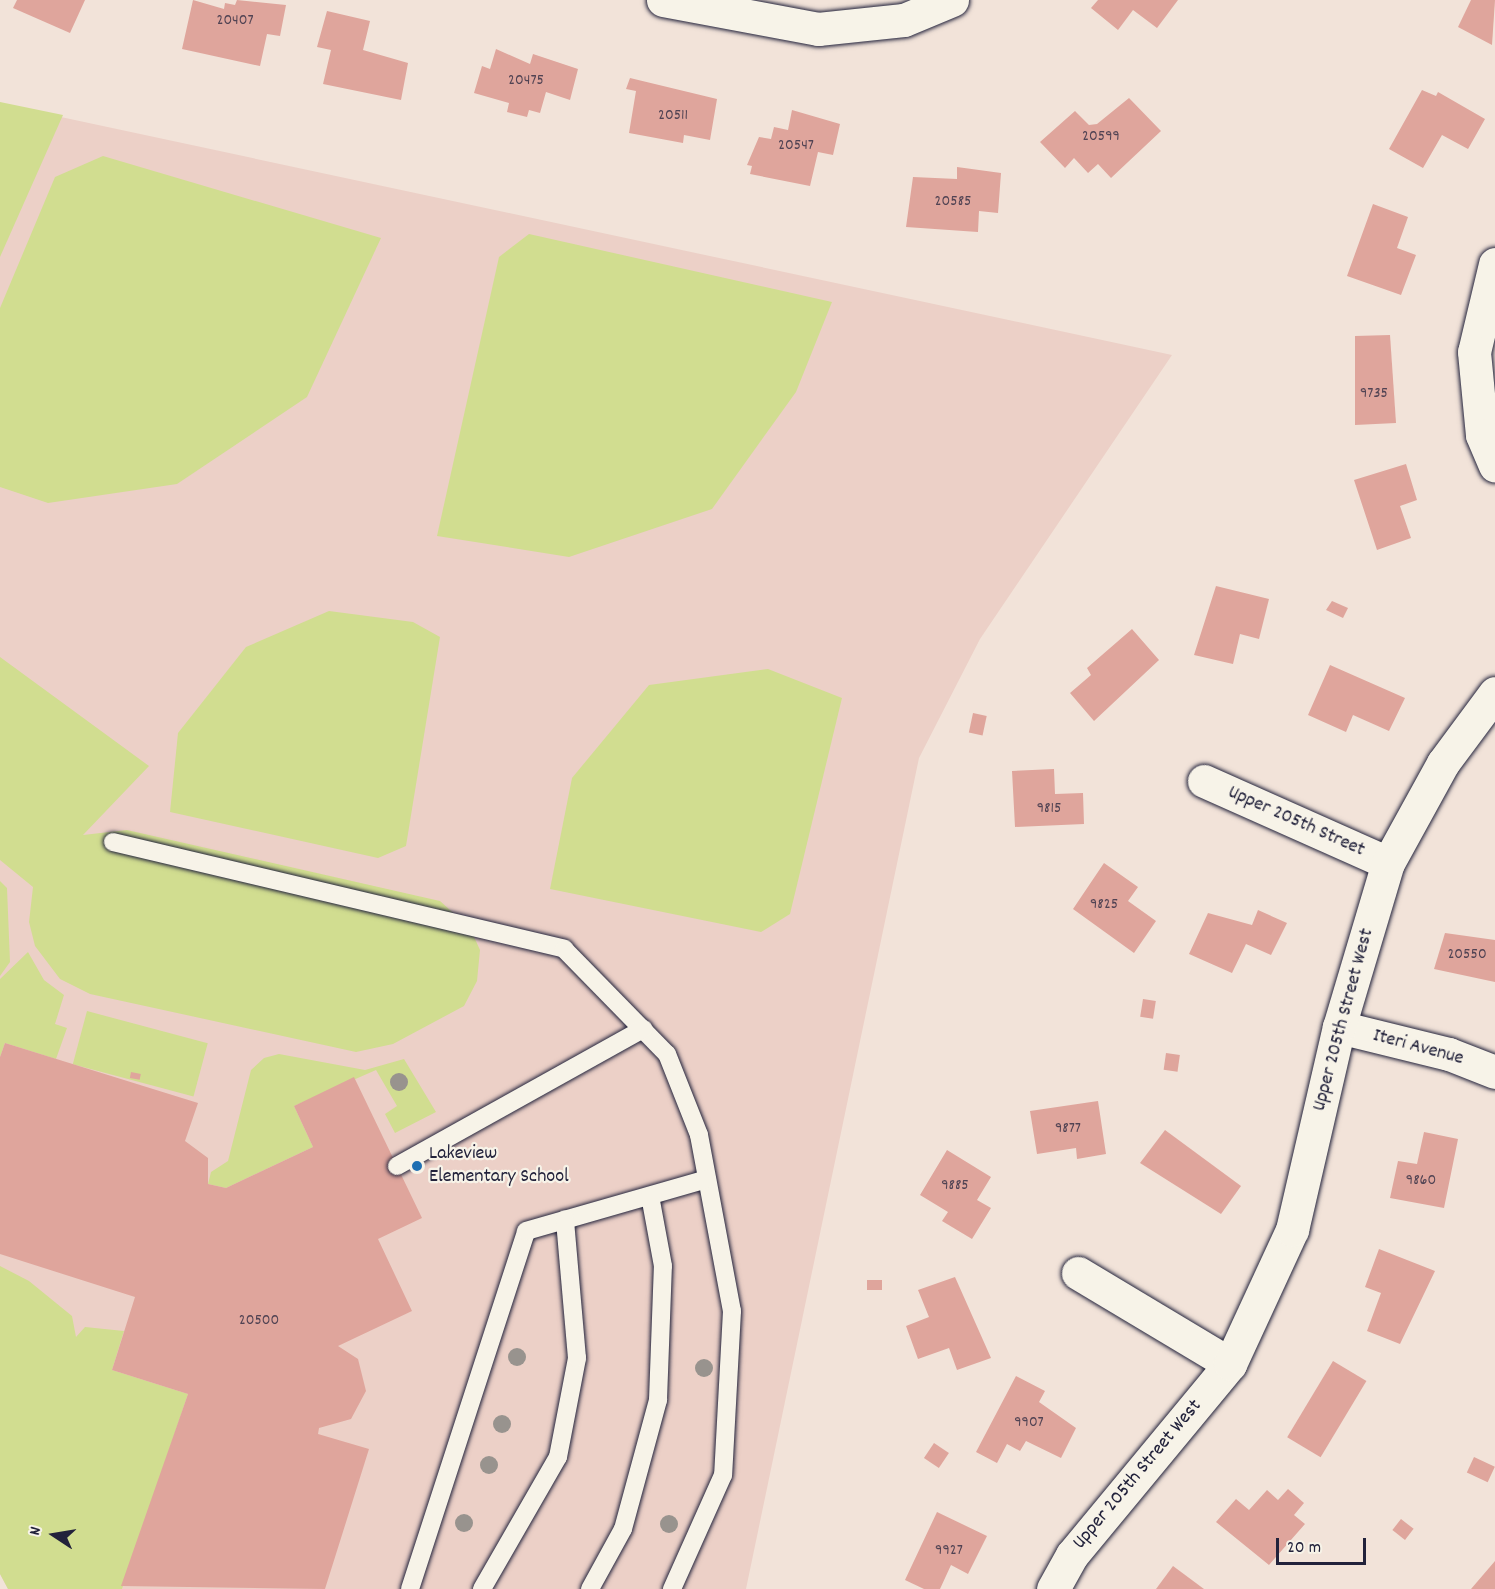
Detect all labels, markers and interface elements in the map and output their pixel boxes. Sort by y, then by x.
house number: 20407 [216,11,254,31]
house number: 20475 [508,71,544,91]
house number: 20511 [658,106,688,126]
house number: 20599 [1082,127,1120,147]
house number: 20547 [778,136,814,156]
house number: 20585 [935,192,971,212]
house number: 9735 [1360,384,1388,404]
street label: Upper 205th Street [1224,781,1368,863]
house number: 9815 [1037,799,1061,819]
house number: 9825 [1090,895,1118,915]
street label: Upper 205th Street West [1308,926,1380,1114]
house number: 20550 [1447,945,1487,965]
street label: Iteri Avenue [1370,1024,1466,1072]
house number: 9877 [1055,1119,1081,1139]
place label: Lakeview Elementary School [429,1142,569,1189]
marker: Lakeview Elementary School [410,1159,424,1173]
house number: 9860 [1406,1171,1436,1191]
house number: 9885 [941,1176,969,1196]
house number: 20500 [239,1311,279,1331]
street label: Upper 205th Street West [1068,1395,1208,1555]
house number: 9907 [1014,1413,1044,1433]
north arrow [24,1505,84,1565]
text: N [24,1525,48,1537]
scale bar [1279,1526,1369,1564]
text: 20 m [1287,1536,1321,1561]
house number: 9927 [935,1541,963,1561]

